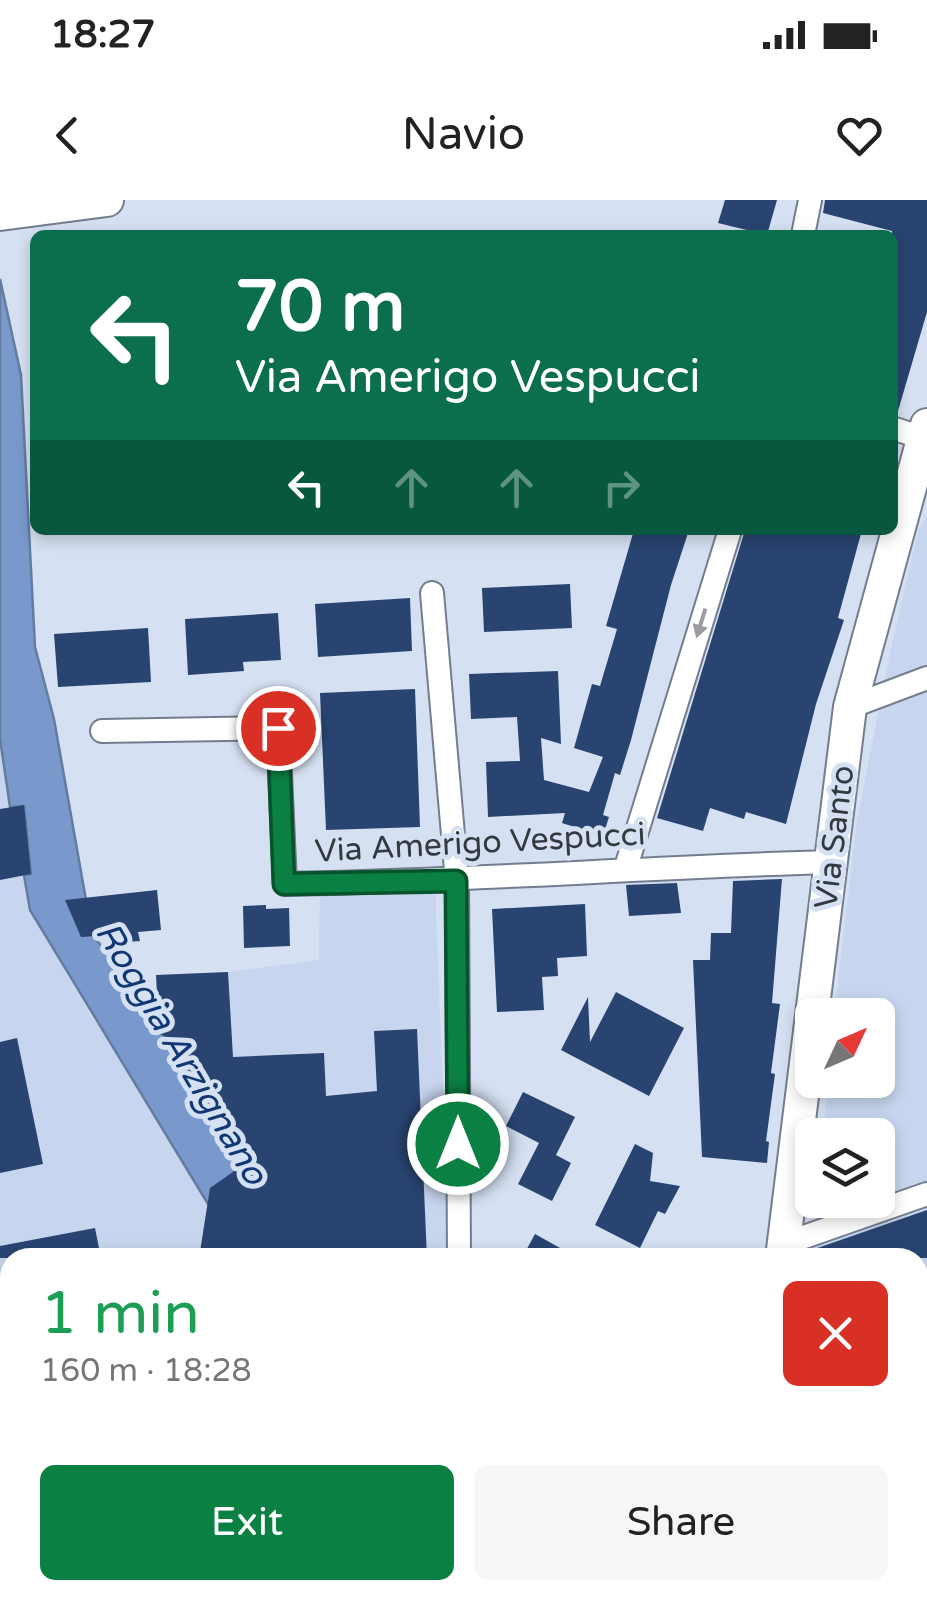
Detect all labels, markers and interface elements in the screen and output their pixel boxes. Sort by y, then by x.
text: 18:27 [50,12,155,58]
icon: back [40,108,95,163]
text: Navio [402,108,525,162]
icon: heart [832,108,887,163]
text: 70 m [235,266,405,350]
icon: left [70,270,200,400]
text: Via Amerigo Vespucci [235,351,701,405]
icon: left [279,460,334,515]
icon: ahead [384,460,439,515]
icon: ahead [489,460,544,515]
icon: right [594,460,649,515]
one-way arrow [693,608,708,639]
pin [236,686,321,771]
icon: arrive [251,701,306,756]
street label: Via Santo [807,763,863,911]
street label: Via Amerigo Vespucci [314,815,646,871]
water label: Roggia Arzignano [86,915,277,1194]
north arrow [795,998,895,1098]
map controls [795,998,895,1218]
position arrow [406,1092,510,1196]
button: layers [795,1118,895,1218]
text: 1 min [40,1278,200,1350]
button: close [783,1281,888,1386]
text: 160 m · 18:28 [40,1352,252,1390]
button: Exit [40,1465,454,1580]
button: Share [474,1465,888,1580]

